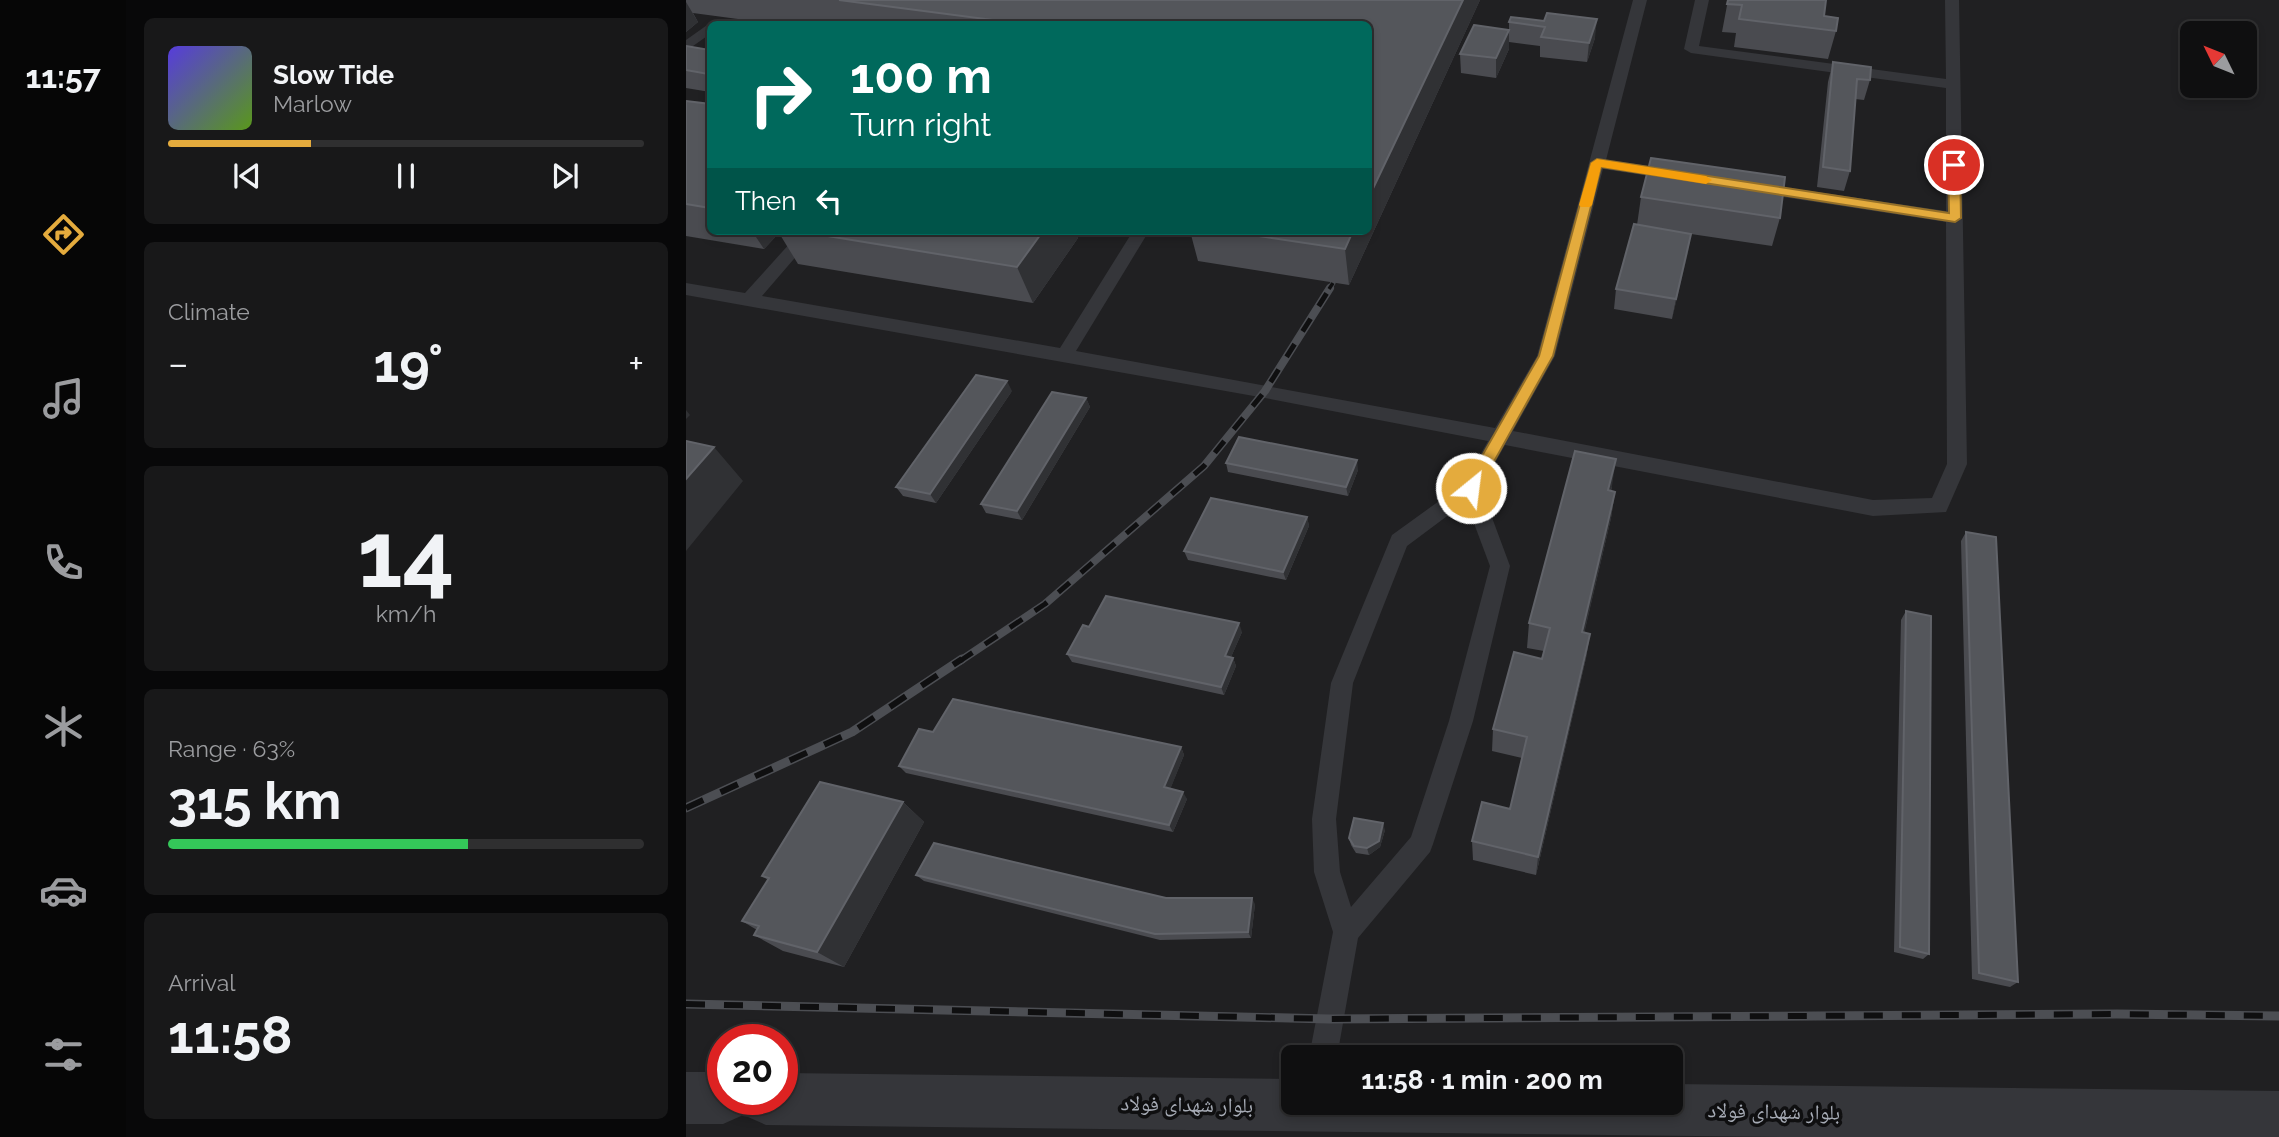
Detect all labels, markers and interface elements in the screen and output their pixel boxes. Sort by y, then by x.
north arrow [2180,21,2258,98]
map controls [2180,21,2257,98]
text: 100 m [850,47,992,104]
icon: right [735,49,826,140]
text: 11:57 [25,58,101,95]
text: Slow Tide [273,60,394,90]
text: Marlow [273,90,352,117]
text: Turn right [850,106,991,143]
pin [1924,135,1984,195]
icon: arrive [1935,146,1973,184]
icon: previous [228,157,266,195]
icon: pause [387,157,425,195]
icon: next [546,157,584,195]
icon: left [810,182,848,220]
text: Then [735,186,796,216]
icon: directions [39,210,88,259]
text: Climate [168,298,250,325]
text: 19° [374,333,443,394]
text: − [168,341,188,386]
text: + [628,341,644,386]
icon: music [39,374,88,423]
position arrow [1434,451,1508,525]
text: 14 [358,501,454,608]
icon: phone [39,538,88,587]
text: km/h [376,600,436,627]
icon: climate [39,702,88,751]
text: Range · 63% [168,735,295,762]
text: 315 km [168,770,341,831]
icon: car [39,866,88,915]
text: Arrival [168,969,235,996]
text: 11:58 [168,1004,292,1065]
speed limit sign: 20 [707,1024,798,1115]
icon: filters [39,1030,88,1079]
text: 11:58 · 1 min · 200 m [1361,1065,1603,1095]
street label: بلوار شهدای فولاد [1121,1090,1253,1118]
street label: بلوار شهدای فولاد [1708,1097,1840,1125]

